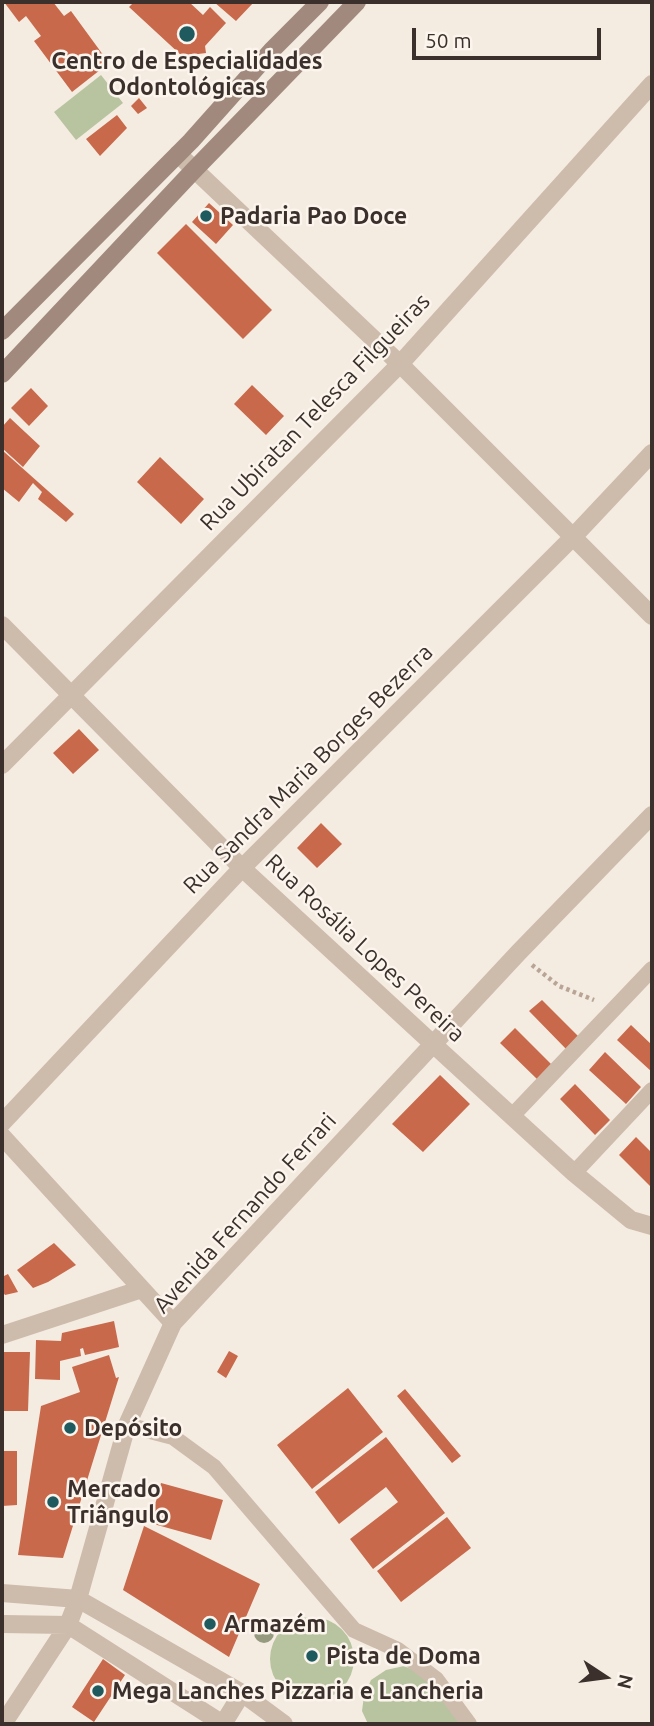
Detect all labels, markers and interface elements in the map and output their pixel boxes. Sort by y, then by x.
scale bar [416,14,605,58]
marker: Centro de Especialidades Odontológicas [177,24,197,44]
text: 50 m [425,28,472,52]
place label: Centro de Especialidades Odontológicas [51,47,323,101]
place label: Padaria Pao Doce [220,202,407,230]
marker: Padaria Pao Doce [198,208,214,224]
street label: Rua Ubiratan Telesca Filgueiras [194,288,436,536]
street label: Rua Sandra Maria Borges Bezerra [177,638,439,900]
street label: Rua Rosália Lopes Pereira [259,848,471,1048]
street label: Avenida Fernando Ferrari [148,1107,342,1319]
place label: Depósito [84,1414,182,1442]
marker: Depósito [62,1420,78,1436]
place label: Mercado Triângulo [67,1475,169,1529]
marker: Mercado Triângulo [45,1494,61,1510]
place label: Armazém [224,1610,326,1638]
marker: Armazém [202,1616,218,1632]
place label: Pista de Doma [326,1642,481,1670]
north arrow [570,1642,640,1712]
marker: Pista de Doma [304,1648,320,1664]
text: N [613,1672,638,1691]
place label: Mega Lanches Pizzaria e Lancheria [112,1677,484,1705]
marker: Mega Lanches Pizzaria e Lancheria [90,1683,106,1699]

